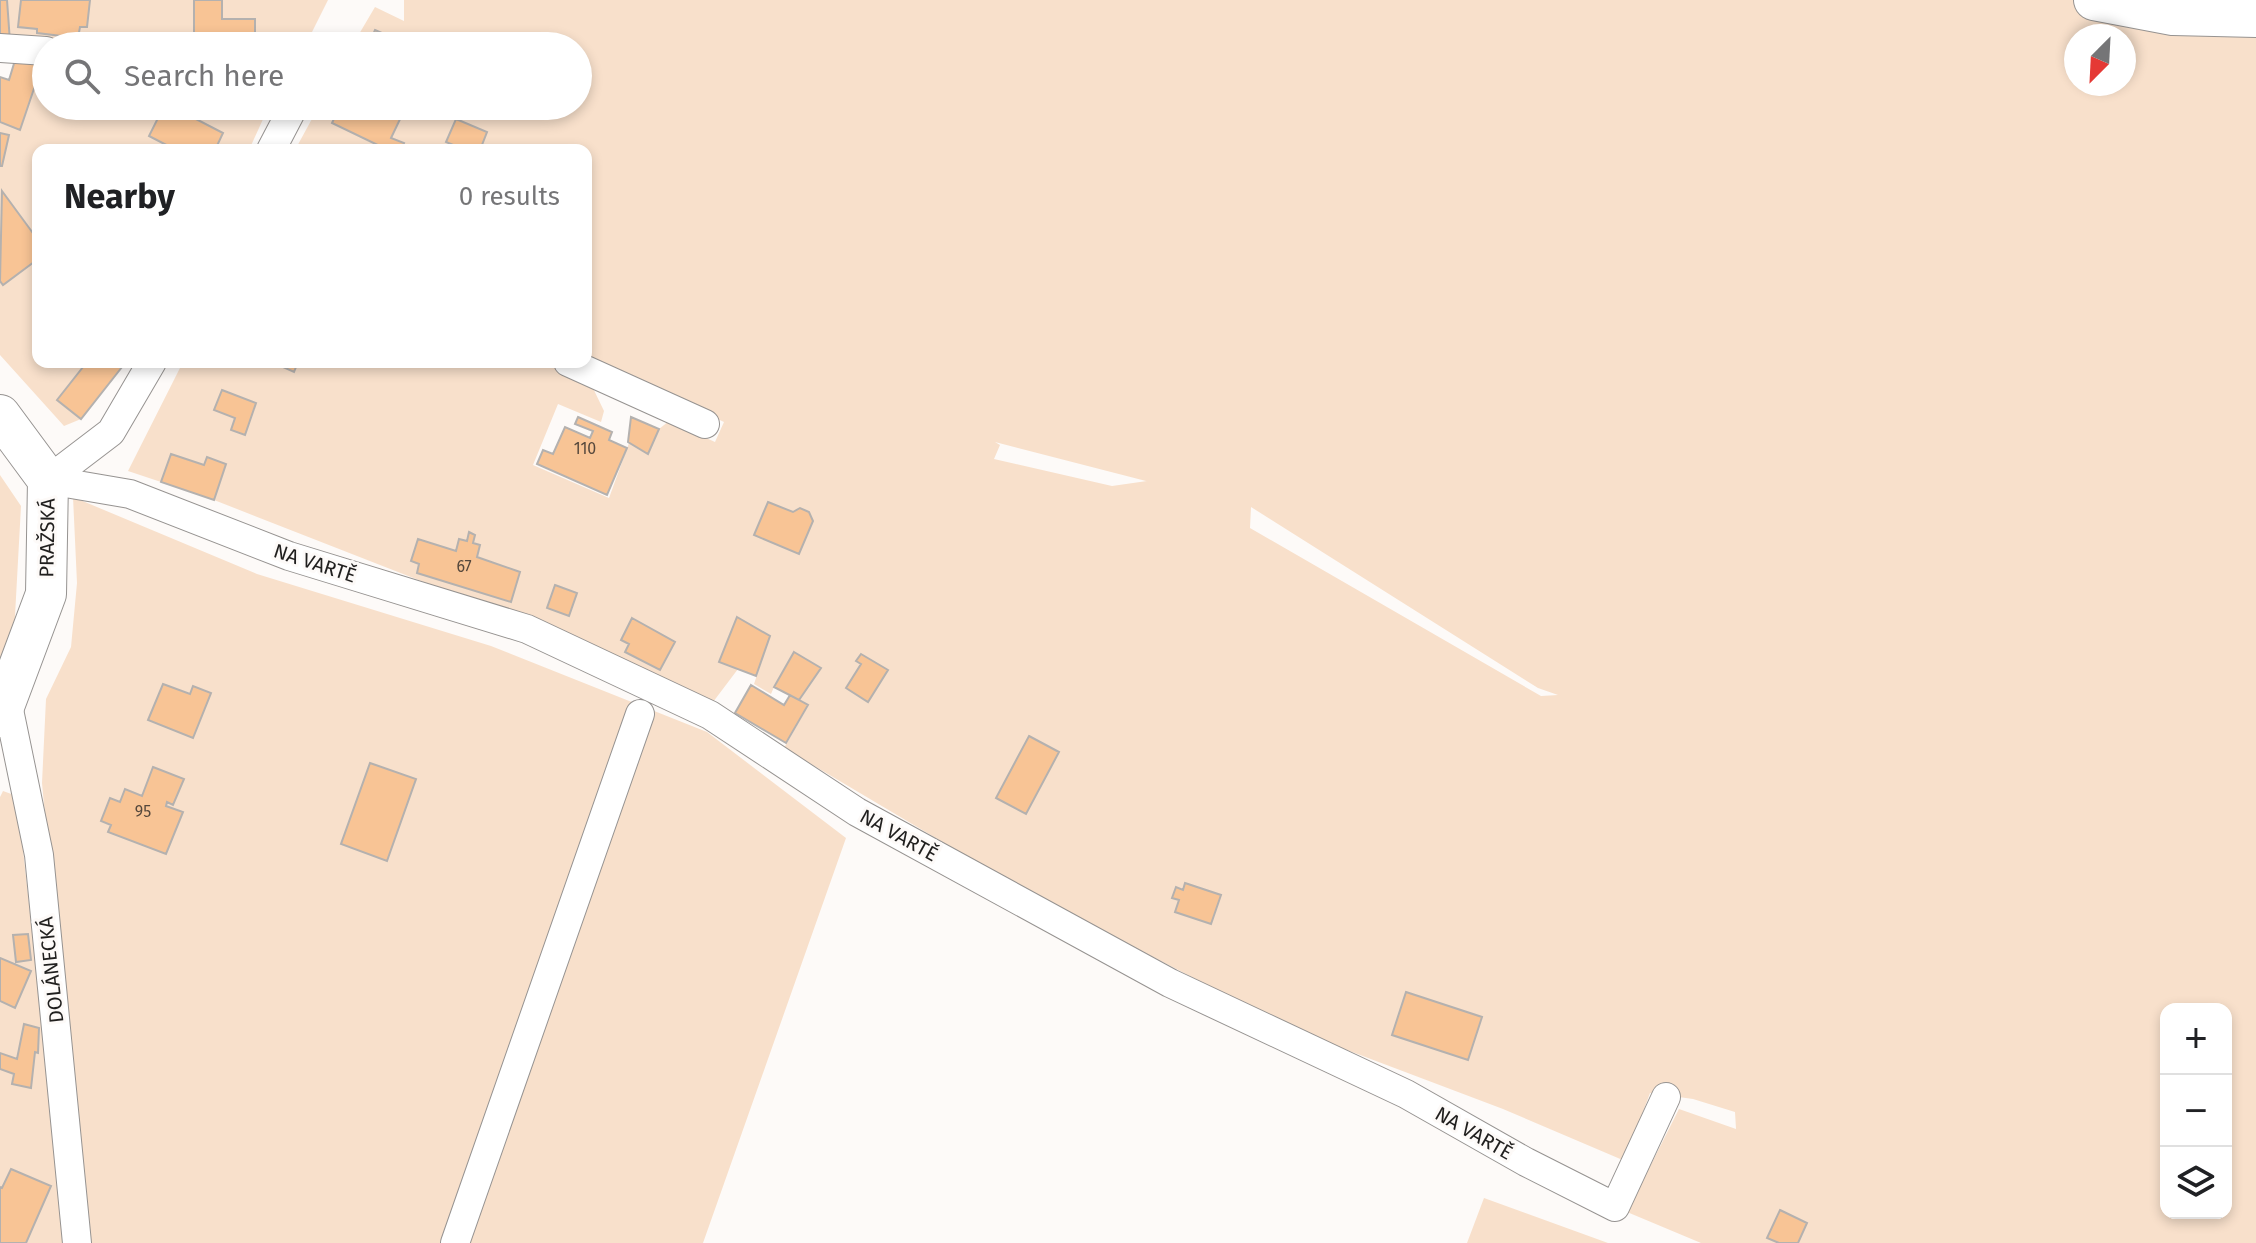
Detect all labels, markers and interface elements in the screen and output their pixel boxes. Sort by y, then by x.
north arrow [2064,24,2136,96]
search box [32,32,592,120]
icon: search [60,54,104,98]
text: Search here [124,58,284,94]
text: Nearby [64,176,175,217]
text: 0 results [459,181,560,212]
house number: 110 [574,439,596,458]
street label: PRAŽSKÁ [34,498,60,578]
street label: NA VARTĚ [271,538,359,588]
house number: 67 [456,557,472,576]
house number: 95 [135,802,151,821]
street label: NA VARTĚ [856,804,942,866]
street label: DOLÁNECKÁ [33,915,69,1024]
map controls [2160,1003,2232,1219]
button: + [2160,1003,2232,1075]
button: − [2160,1075,2232,1147]
street label: NA VARTĚ [1431,1101,1517,1165]
button: layers [2160,1147,2232,1219]

